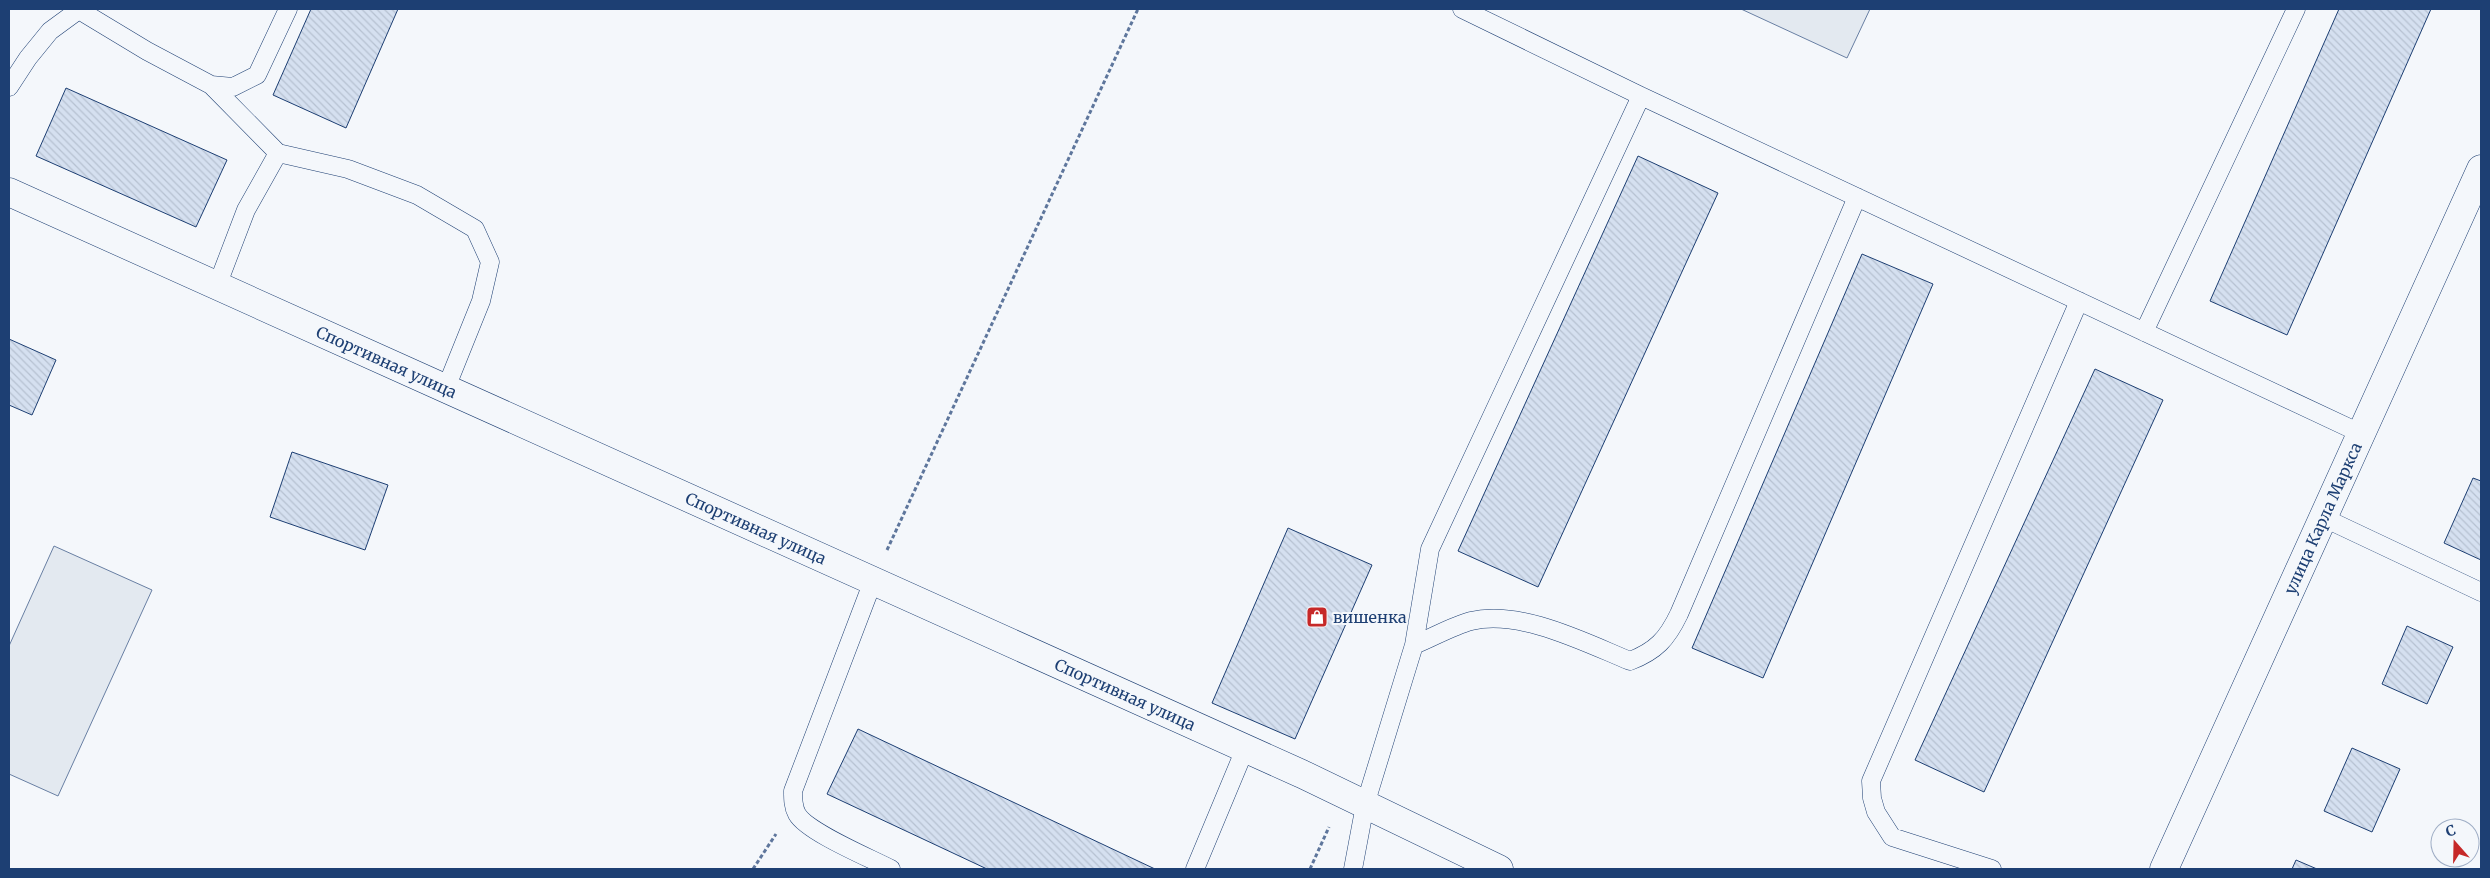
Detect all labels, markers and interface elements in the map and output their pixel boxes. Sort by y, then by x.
street label: Спортивная улица [313,322,460,402]
street label: улица Карла Маркса [2280,439,2366,597]
street label: Спортивная улица [682,488,830,569]
shop icon: вишенка [1305,605,1329,629]
place label: вишенка [1333,607,1407,627]
street label: Спортивная улица [1052,654,1199,735]
north arrow [2430,818,2480,868]
text: С [2443,821,2458,841]

